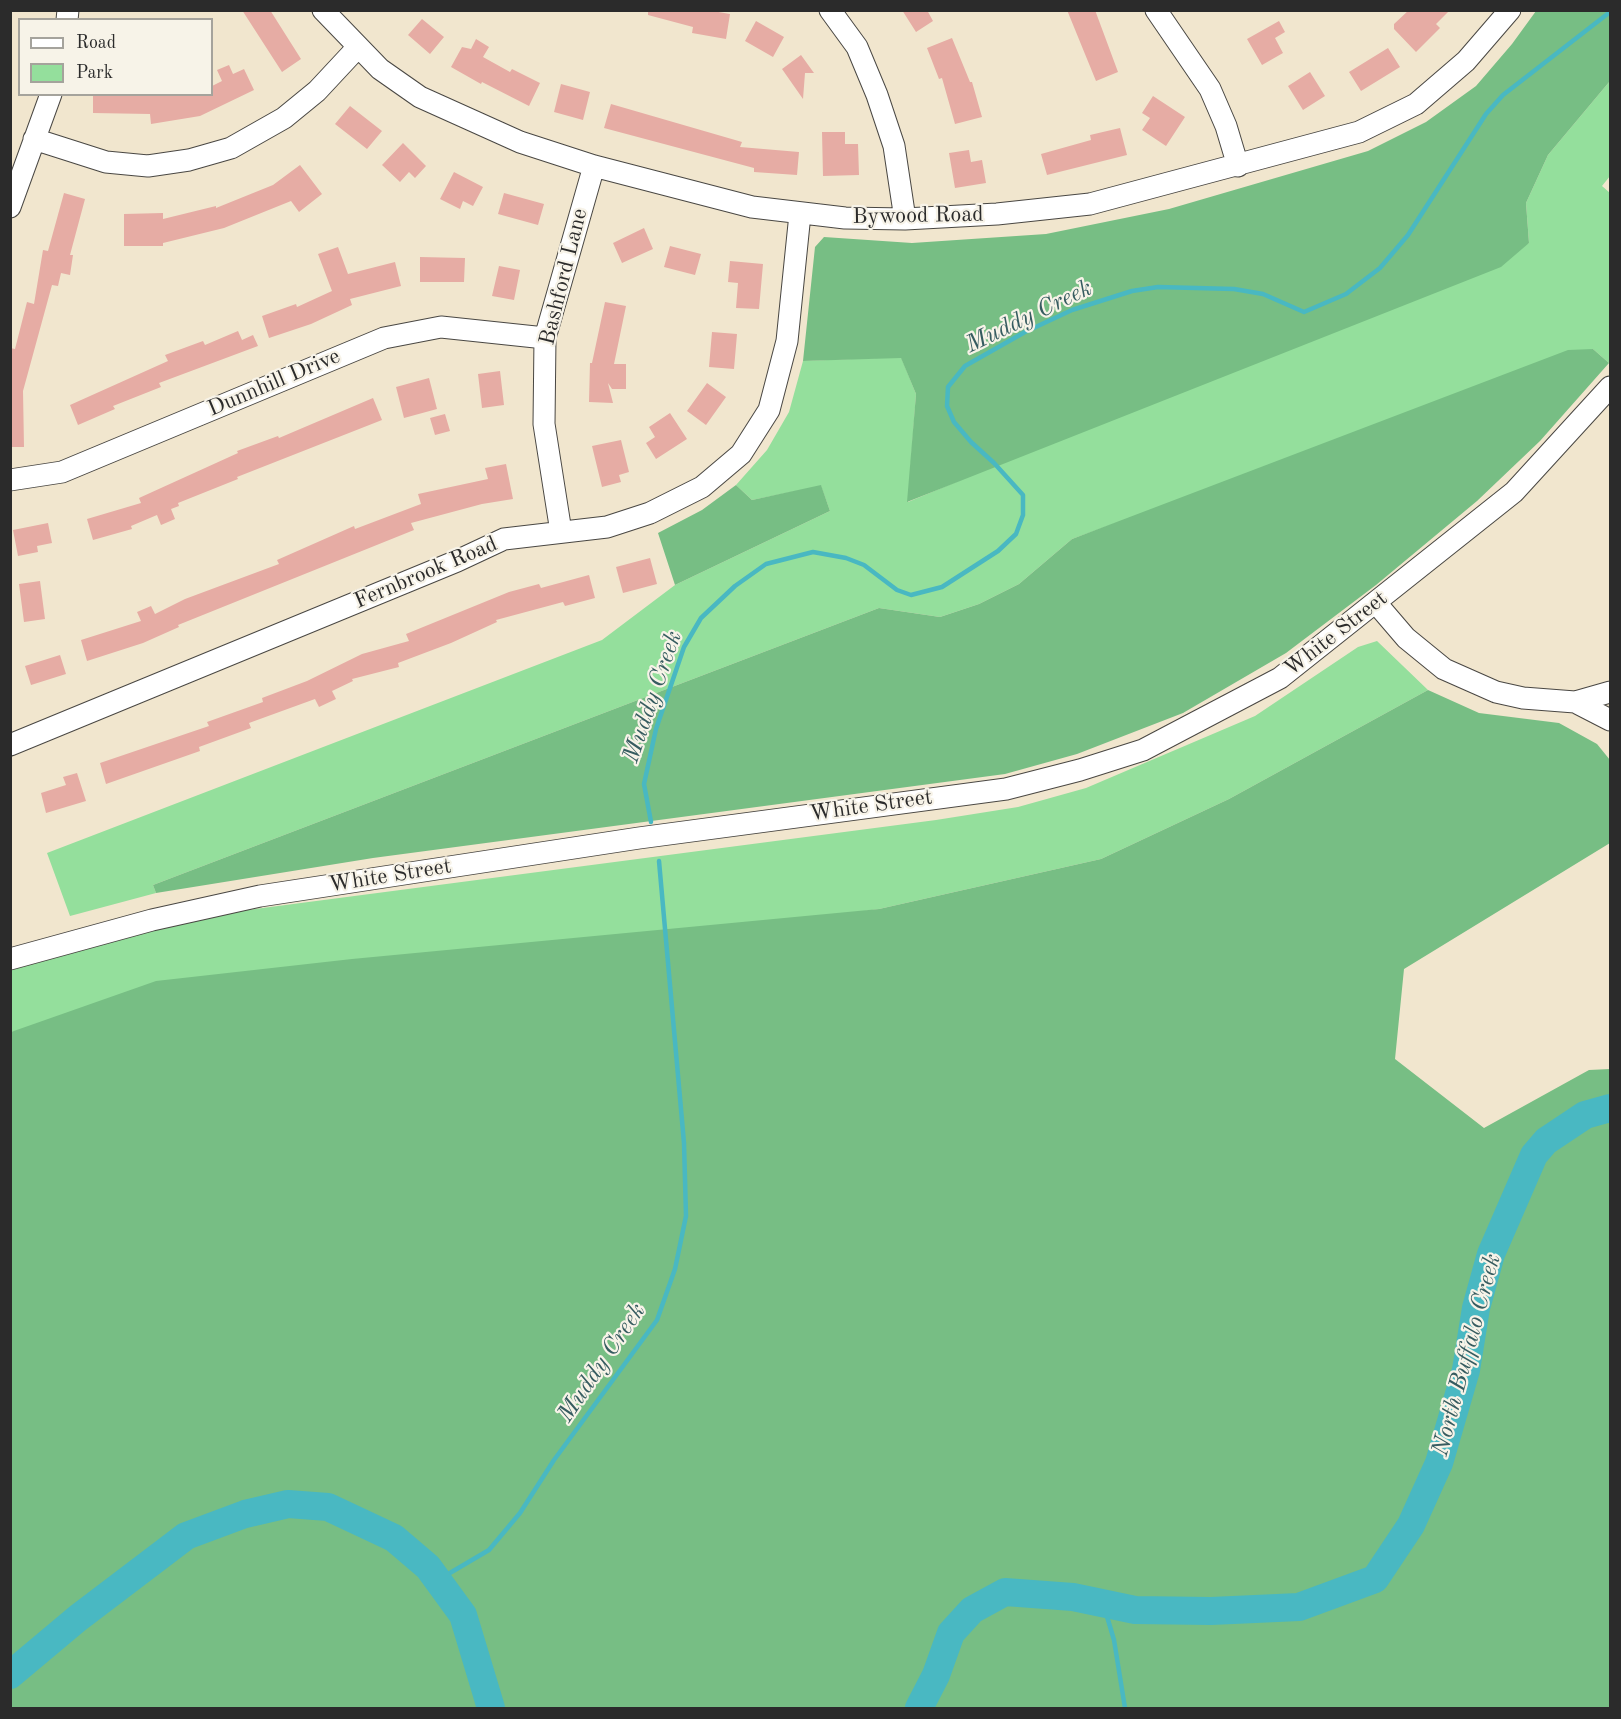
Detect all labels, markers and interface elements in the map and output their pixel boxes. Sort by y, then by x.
legend [18,18,213,96]
text: Road [76,34,116,52]
text: Park [76,64,113,82]
street label: Bywood Road [852,202,984,230]
street label: Bashford Lane [534,206,594,348]
water label: Muddy Creek [961,274,1097,360]
street label: Dunnhill Drive [204,343,344,423]
street label: Fernbrook Road [350,531,502,615]
street label: White Street [1279,586,1393,682]
water label: Muddy Creek [617,627,689,767]
street label: White Street [808,784,934,828]
street label: White Street [327,853,453,899]
water label: North Buffalo Creek [1426,1251,1508,1459]
water label: Muddy Creek [552,1298,652,1428]

